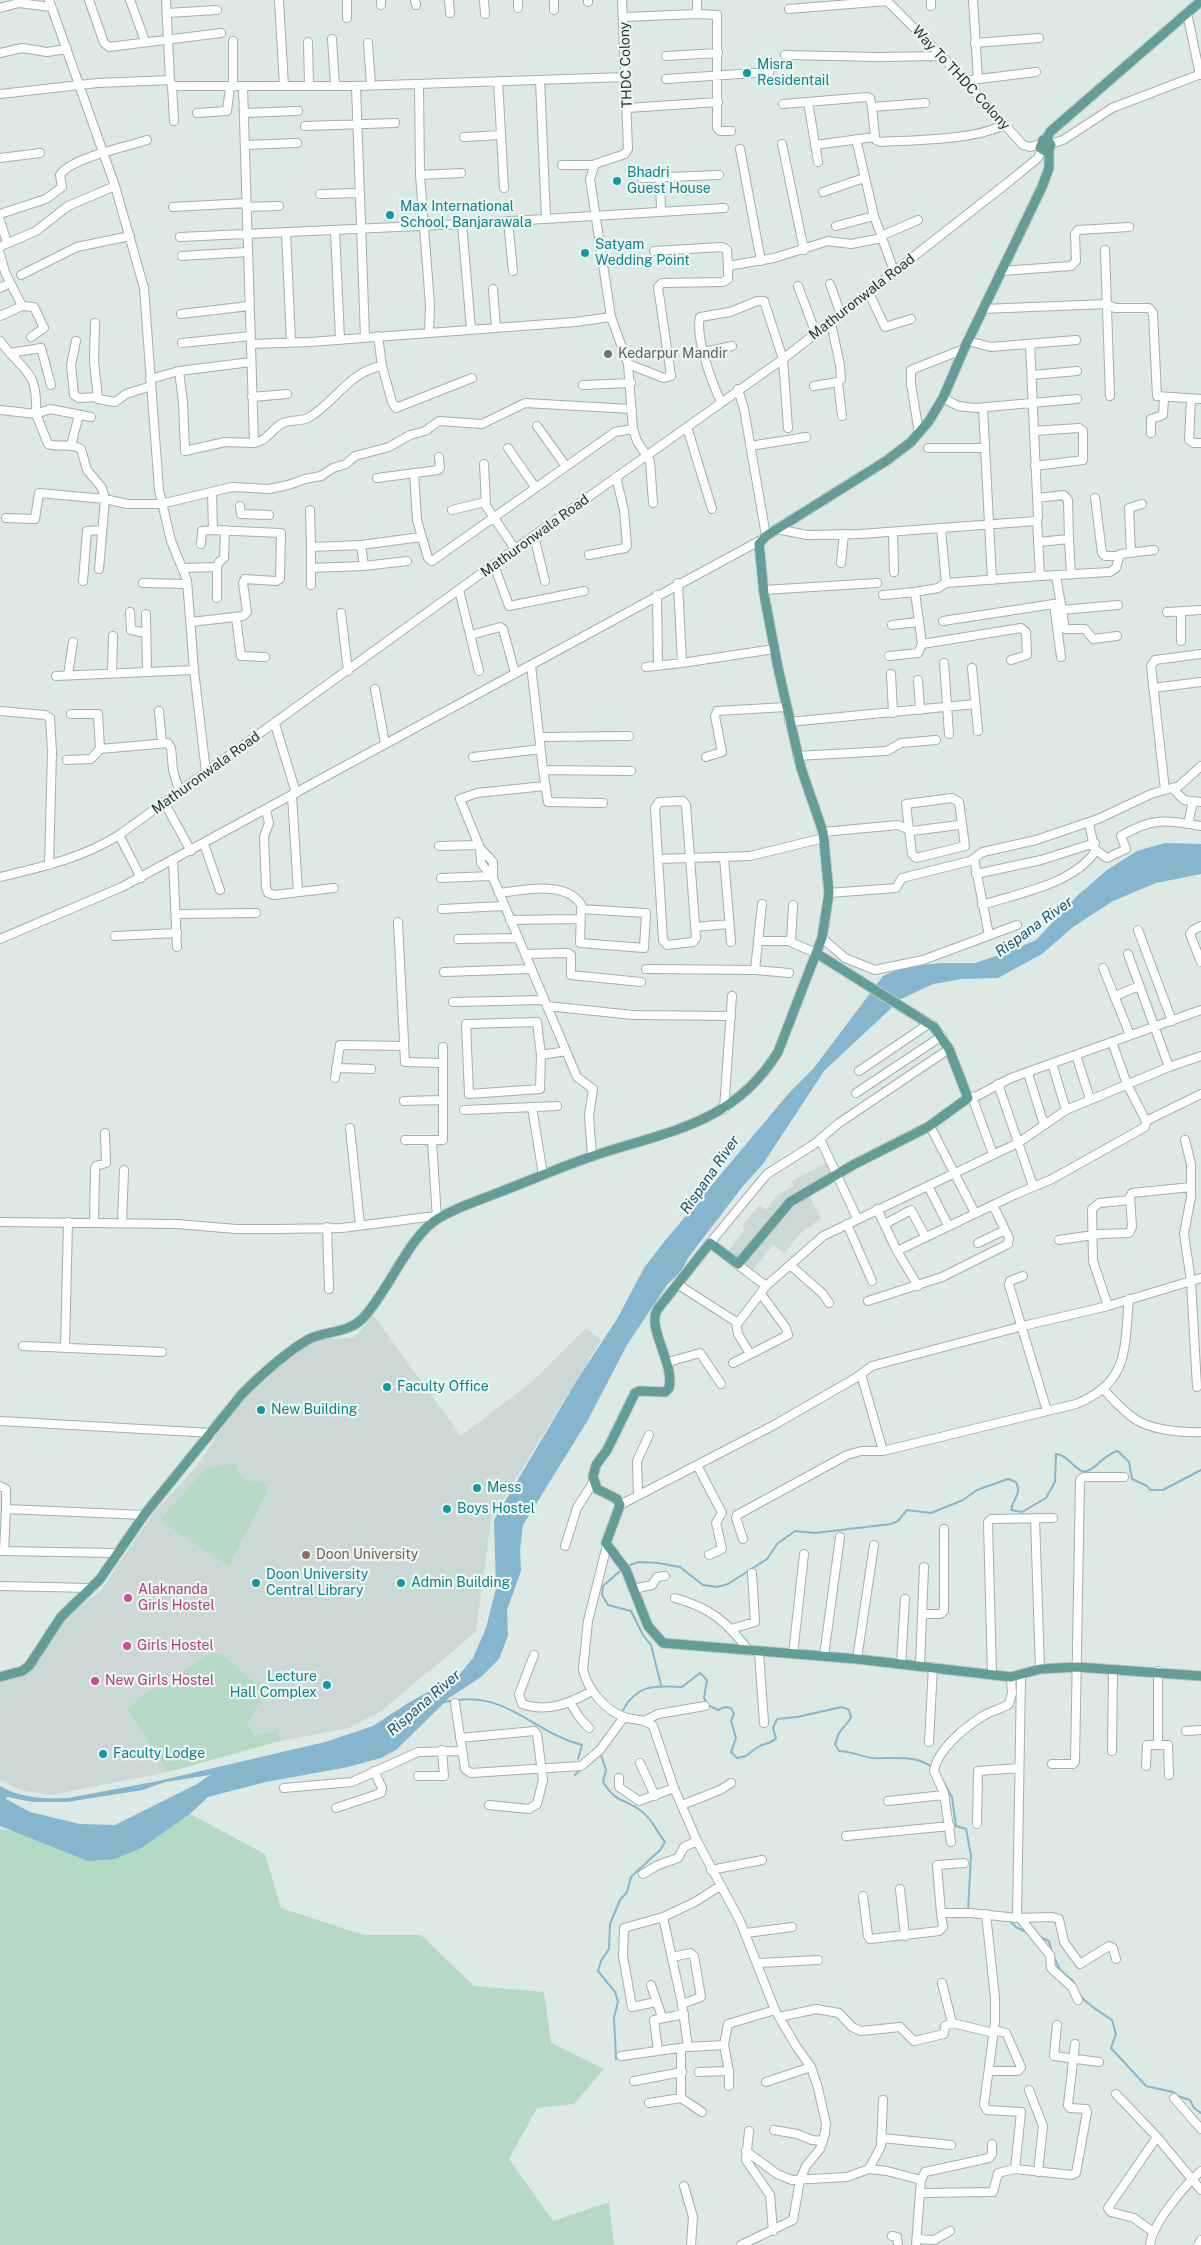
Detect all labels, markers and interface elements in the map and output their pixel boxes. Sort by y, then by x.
street label: THDC Colony [616,22,636,108]
street label: Way To THDC Colony [908,22,1014,134]
place label: Misra Residentail [757,57,830,90]
marker: Misra Residentail [741,67,753,79]
place label: Bhadri Guest House [627,165,711,198]
marker: Bhadri Guest House [611,175,623,187]
place label: Max International School, Banjarawala [400,199,532,232]
marker: Max International School, Banjarawala [384,209,396,221]
place label: Satyam Wedding Point [595,237,690,270]
marker: Satyam Wedding Point [579,247,591,259]
street label: Mathuronwala Road [806,250,918,344]
place label: Kedarpur Mandir [618,346,728,362]
marker: Kedarpur Mandir [602,348,614,360]
street label: Mathuronwala Road [478,491,592,581]
street label: Mathuronwala Road [149,728,263,818]
water label: Rispana River [992,893,1076,961]
water label: Rispana River [676,1132,744,1218]
place label: Faculty Office [397,1379,489,1395]
marker: Faculty Office [381,1381,393,1393]
place label: New Building [271,1402,357,1418]
marker: New Building [255,1404,267,1416]
place label: Mess [487,1480,521,1496]
marker: Mess [471,1482,483,1494]
place label: Boys Hostel [457,1501,535,1517]
marker: Boys Hostel [441,1503,453,1515]
place label: Doon University [316,1547,418,1563]
marker: Doon University [300,1549,312,1561]
place label: Doon University Central Library [266,1567,368,1600]
place label: Admin Building [411,1575,510,1591]
marker: Doon University Central Library [250,1577,262,1589]
marker: Admin Building [395,1577,407,1589]
place label: Alaknanda Girls Hostel [138,1582,215,1614]
marker: Alaknanda Girls Hostel [122,1592,134,1604]
place label: Girls Hostel [137,1638,214,1654]
marker: Girls Hostel [121,1640,133,1652]
water label: Rispana River [384,1666,464,1740]
place label: Lecture Hall Complex [230,1669,317,1701]
place label: New Girls Hostel [105,1673,214,1689]
marker: New Girls Hostel [89,1675,101,1687]
marker: Lecture Hall Complex [321,1679,333,1691]
place label: Faculty Lodge [113,1746,205,1762]
marker: Faculty Lodge [97,1748,109,1760]

